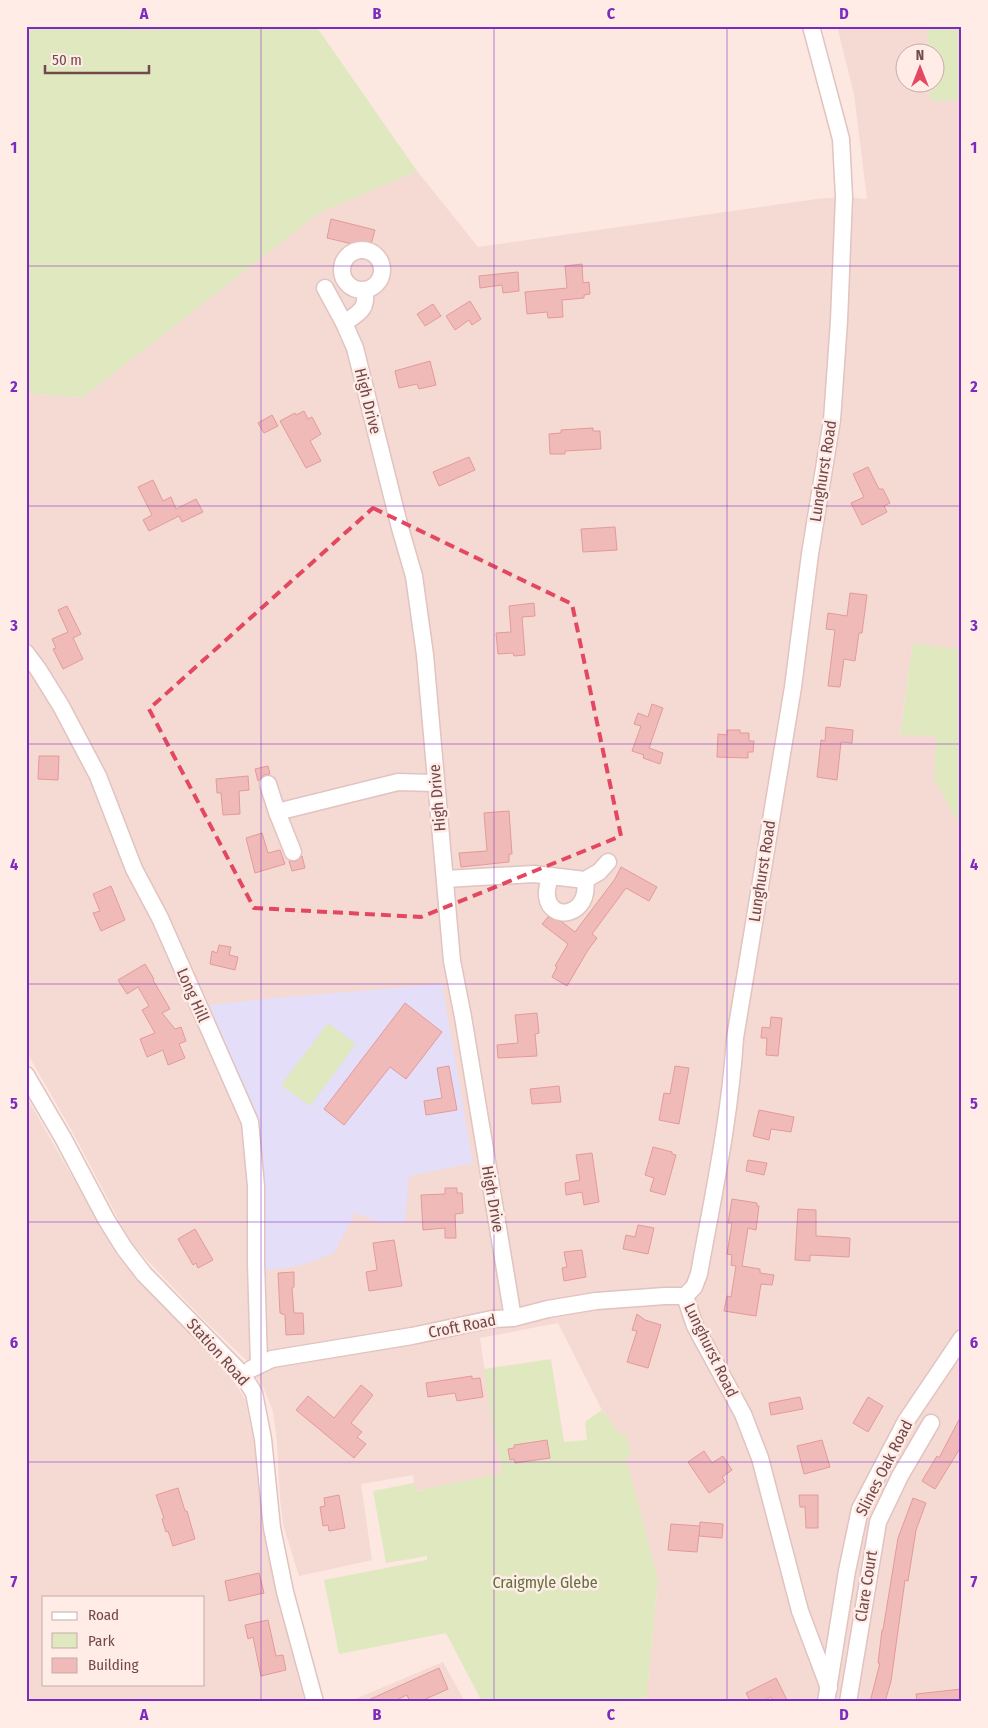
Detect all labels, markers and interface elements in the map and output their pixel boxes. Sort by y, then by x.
text: A [139,4,149,23]
text: B [373,4,382,23]
text: C [607,4,616,23]
text: D [839,4,849,23]
scale bar [45,42,149,74]
north arrow [896,42,946,92]
text: N [916,47,924,64]
text: 50 m [52,51,82,69]
text: 1 [11,138,17,157]
text: 1 [971,138,977,157]
street label: High Drive [351,366,385,436]
text: 2 [9,377,18,396]
text: 2 [969,377,978,396]
street label: Lunghurst Road [806,419,840,523]
text: 3 [9,616,18,635]
text: 3 [969,616,978,635]
street label: High Drive [425,764,449,832]
street label: Lunghurst Road [745,819,779,923]
text: 4 [10,855,18,874]
text: 4 [970,855,978,874]
street label: Long Hill [173,965,213,1025]
text: 5 [10,1094,18,1113]
text: 5 [970,1094,978,1113]
street label: High Drive [478,1164,508,1234]
street label: Lunghurst Road [680,1300,742,1400]
street label: Croft Road [427,1310,497,1342]
street label: Station Road [183,1314,253,1390]
text: 6 [10,1333,18,1352]
text: 6 [970,1333,978,1352]
street label: Slines Oak Road [852,1417,916,1519]
street label: Clare Court [851,1548,881,1623]
text: 7 [11,1572,18,1591]
text: 7 [971,1572,978,1591]
park label: Craigmyle Glebe [492,1573,598,1592]
legend [42,1596,205,1686]
text: Road [88,1606,119,1624]
text: Park [88,1632,115,1650]
text: Building [88,1656,139,1674]
text: A [139,1705,149,1724]
text: B [373,1705,382,1724]
text: C [607,1705,616,1724]
text: D [839,1705,849,1724]

